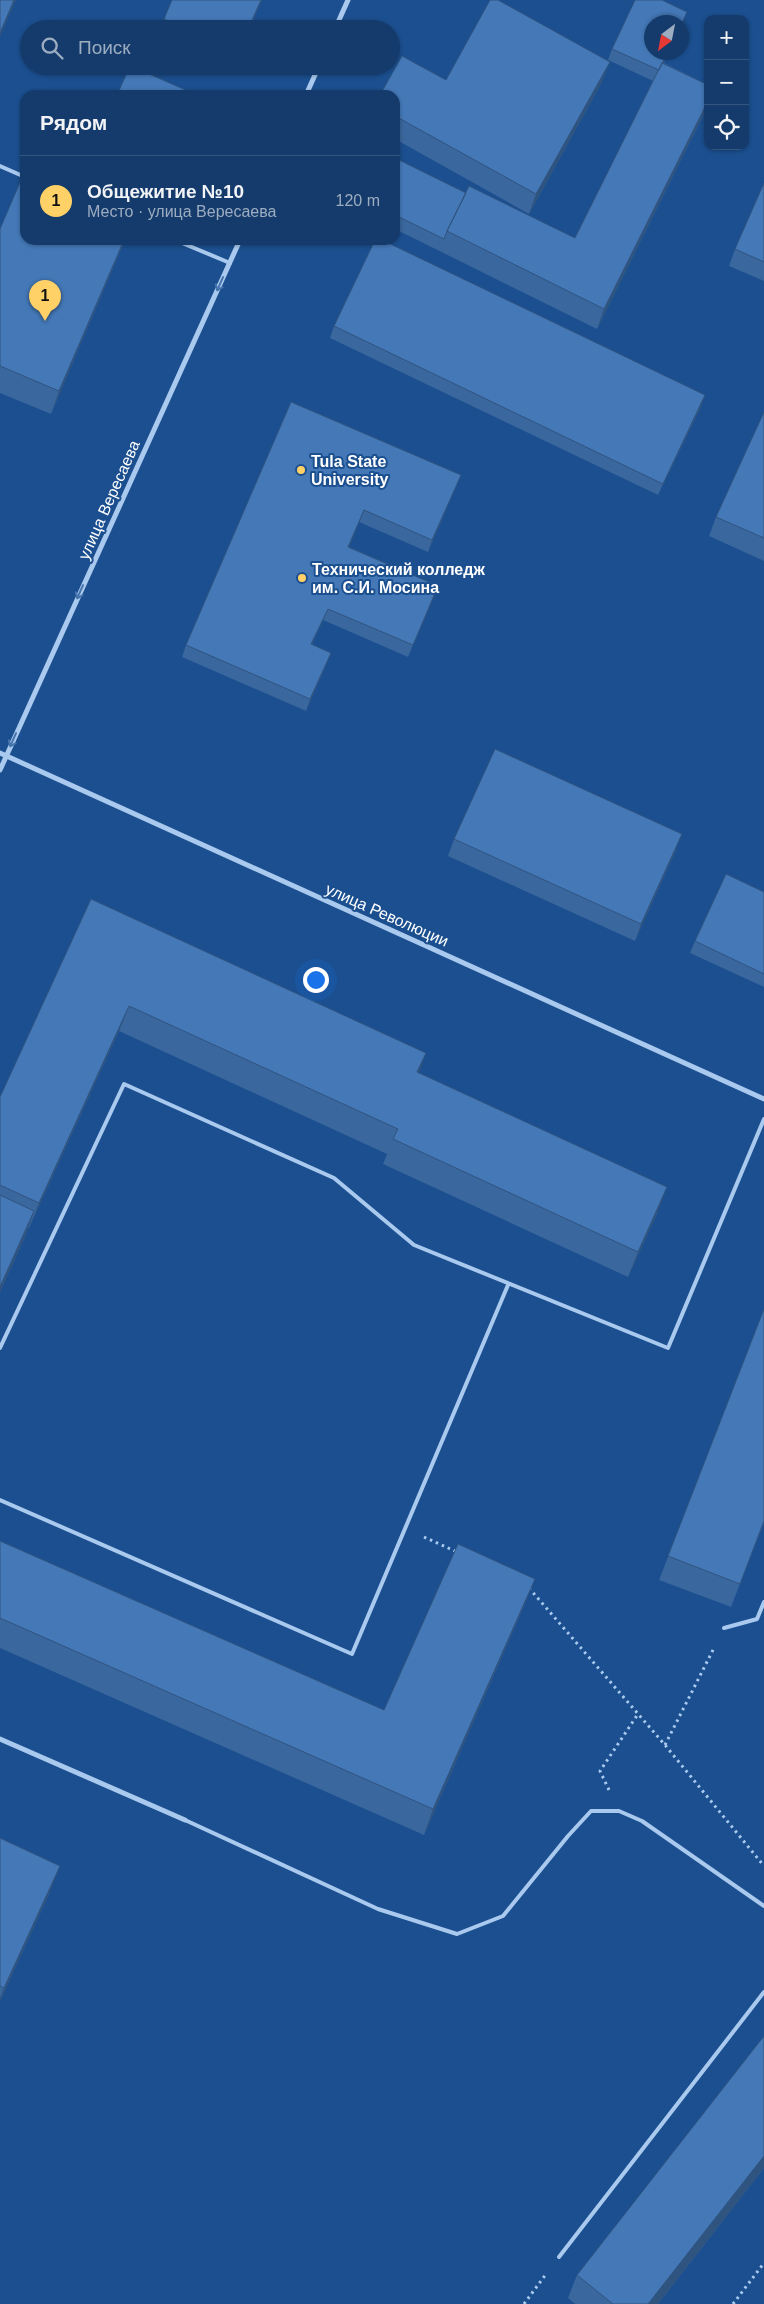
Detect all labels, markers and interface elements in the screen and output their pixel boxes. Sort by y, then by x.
north arrow [644,15,689,60]
map controls [704,15,749,150]
button: + [704,15,749,60]
search box [20,20,400,75]
icon: search [38,34,66,62]
text: Поиск [78,37,131,58]
button: − [704,60,749,105]
button: locate [704,105,749,150]
text: Рядом [40,111,107,134]
text: Общежитие №10 [87,181,244,202]
text: 1 [52,192,60,209]
text: 120 m [336,192,380,209]
text: Место · улица Вересаева [87,203,276,220]
one-way arrow [214,276,224,291]
pin: 1 [29,280,61,321]
street label: улица Вересаева [75,438,143,562]
place label: Tula State University [311,453,388,488]
marker: Tula State University [295,464,307,476]
place label: Технический колледж им. С.И. Мосина [312,561,485,596]
marker: Технический колледж им. С.И. Мосина [296,572,308,584]
one-way arrow [75,584,85,599]
one-way arrow [8,732,18,747]
street label: улица Революции [323,880,451,950]
your location [303,967,329,993]

